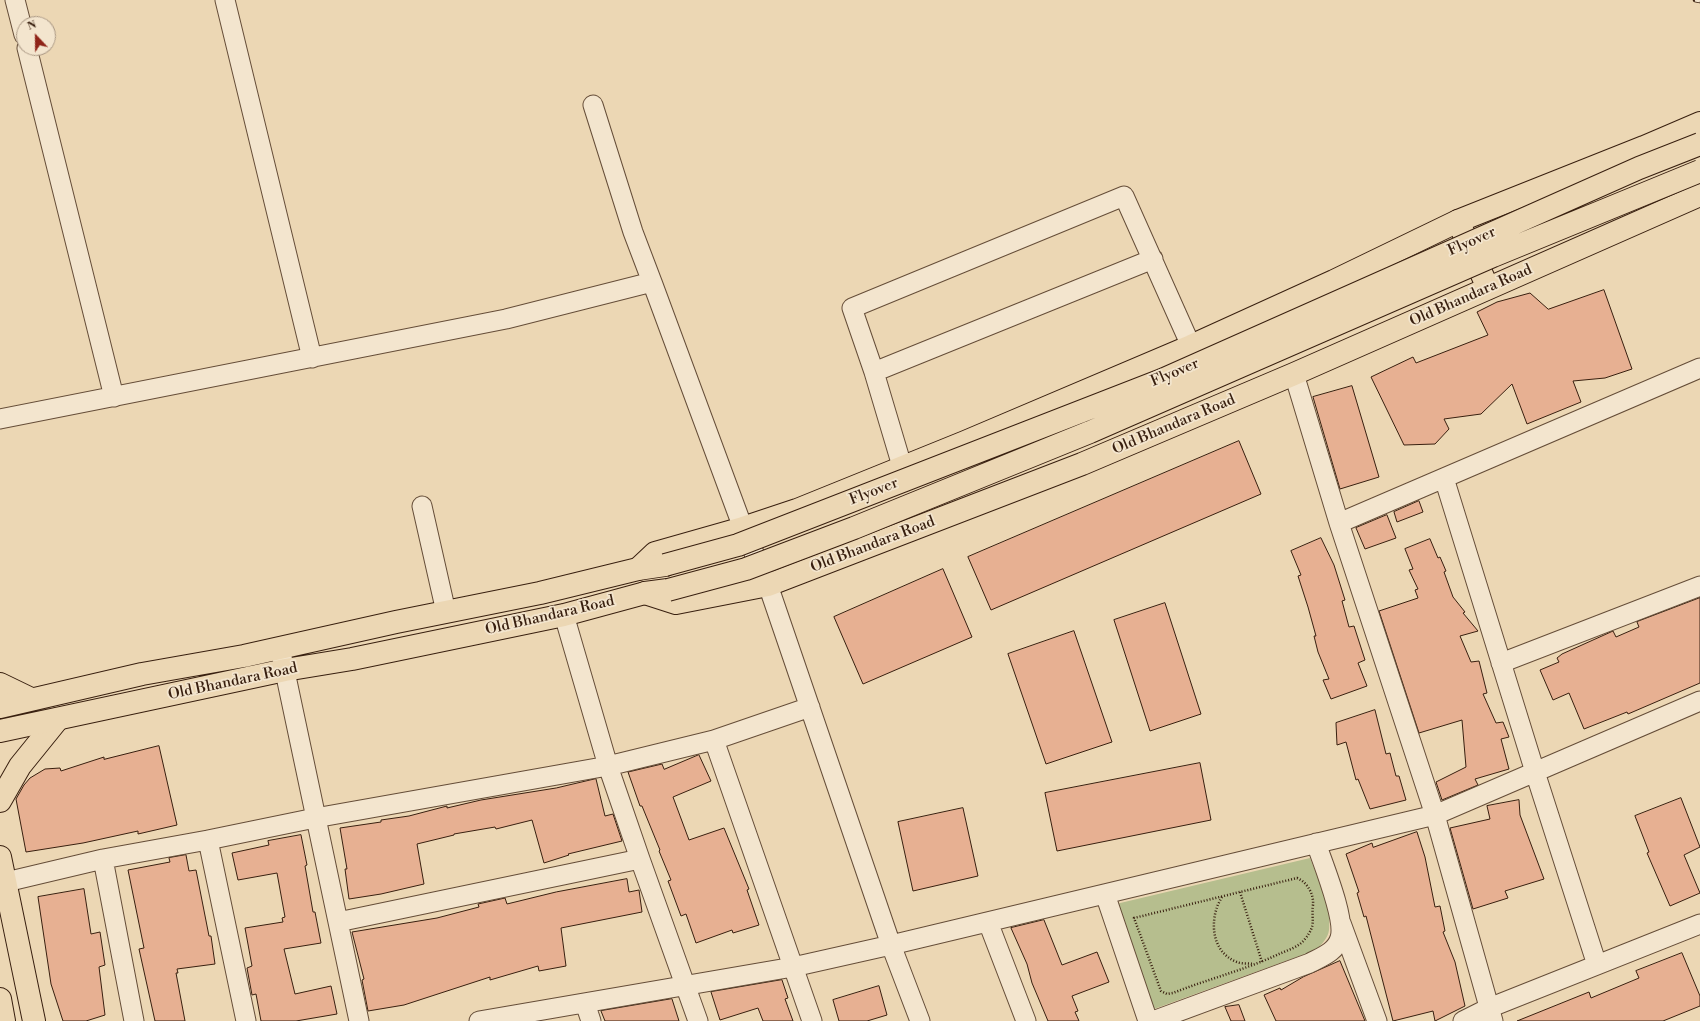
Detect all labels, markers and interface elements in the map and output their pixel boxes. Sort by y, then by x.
north arrow [16,16,56,56]
text: N [25,18,39,34]
street label: Flyover [1445,223,1499,261]
street label: Old Bhandara Road [1407,261,1535,331]
street label: Flyover [1148,355,1202,391]
street label: Old Bhandara Road [1110,391,1238,459]
street label: Flyover [847,474,901,510]
street label: Old Bhandara Road [808,513,938,577]
street label: Old Bhandara Road [484,592,616,640]
street label: Old Bhandara Road [167,659,299,705]

